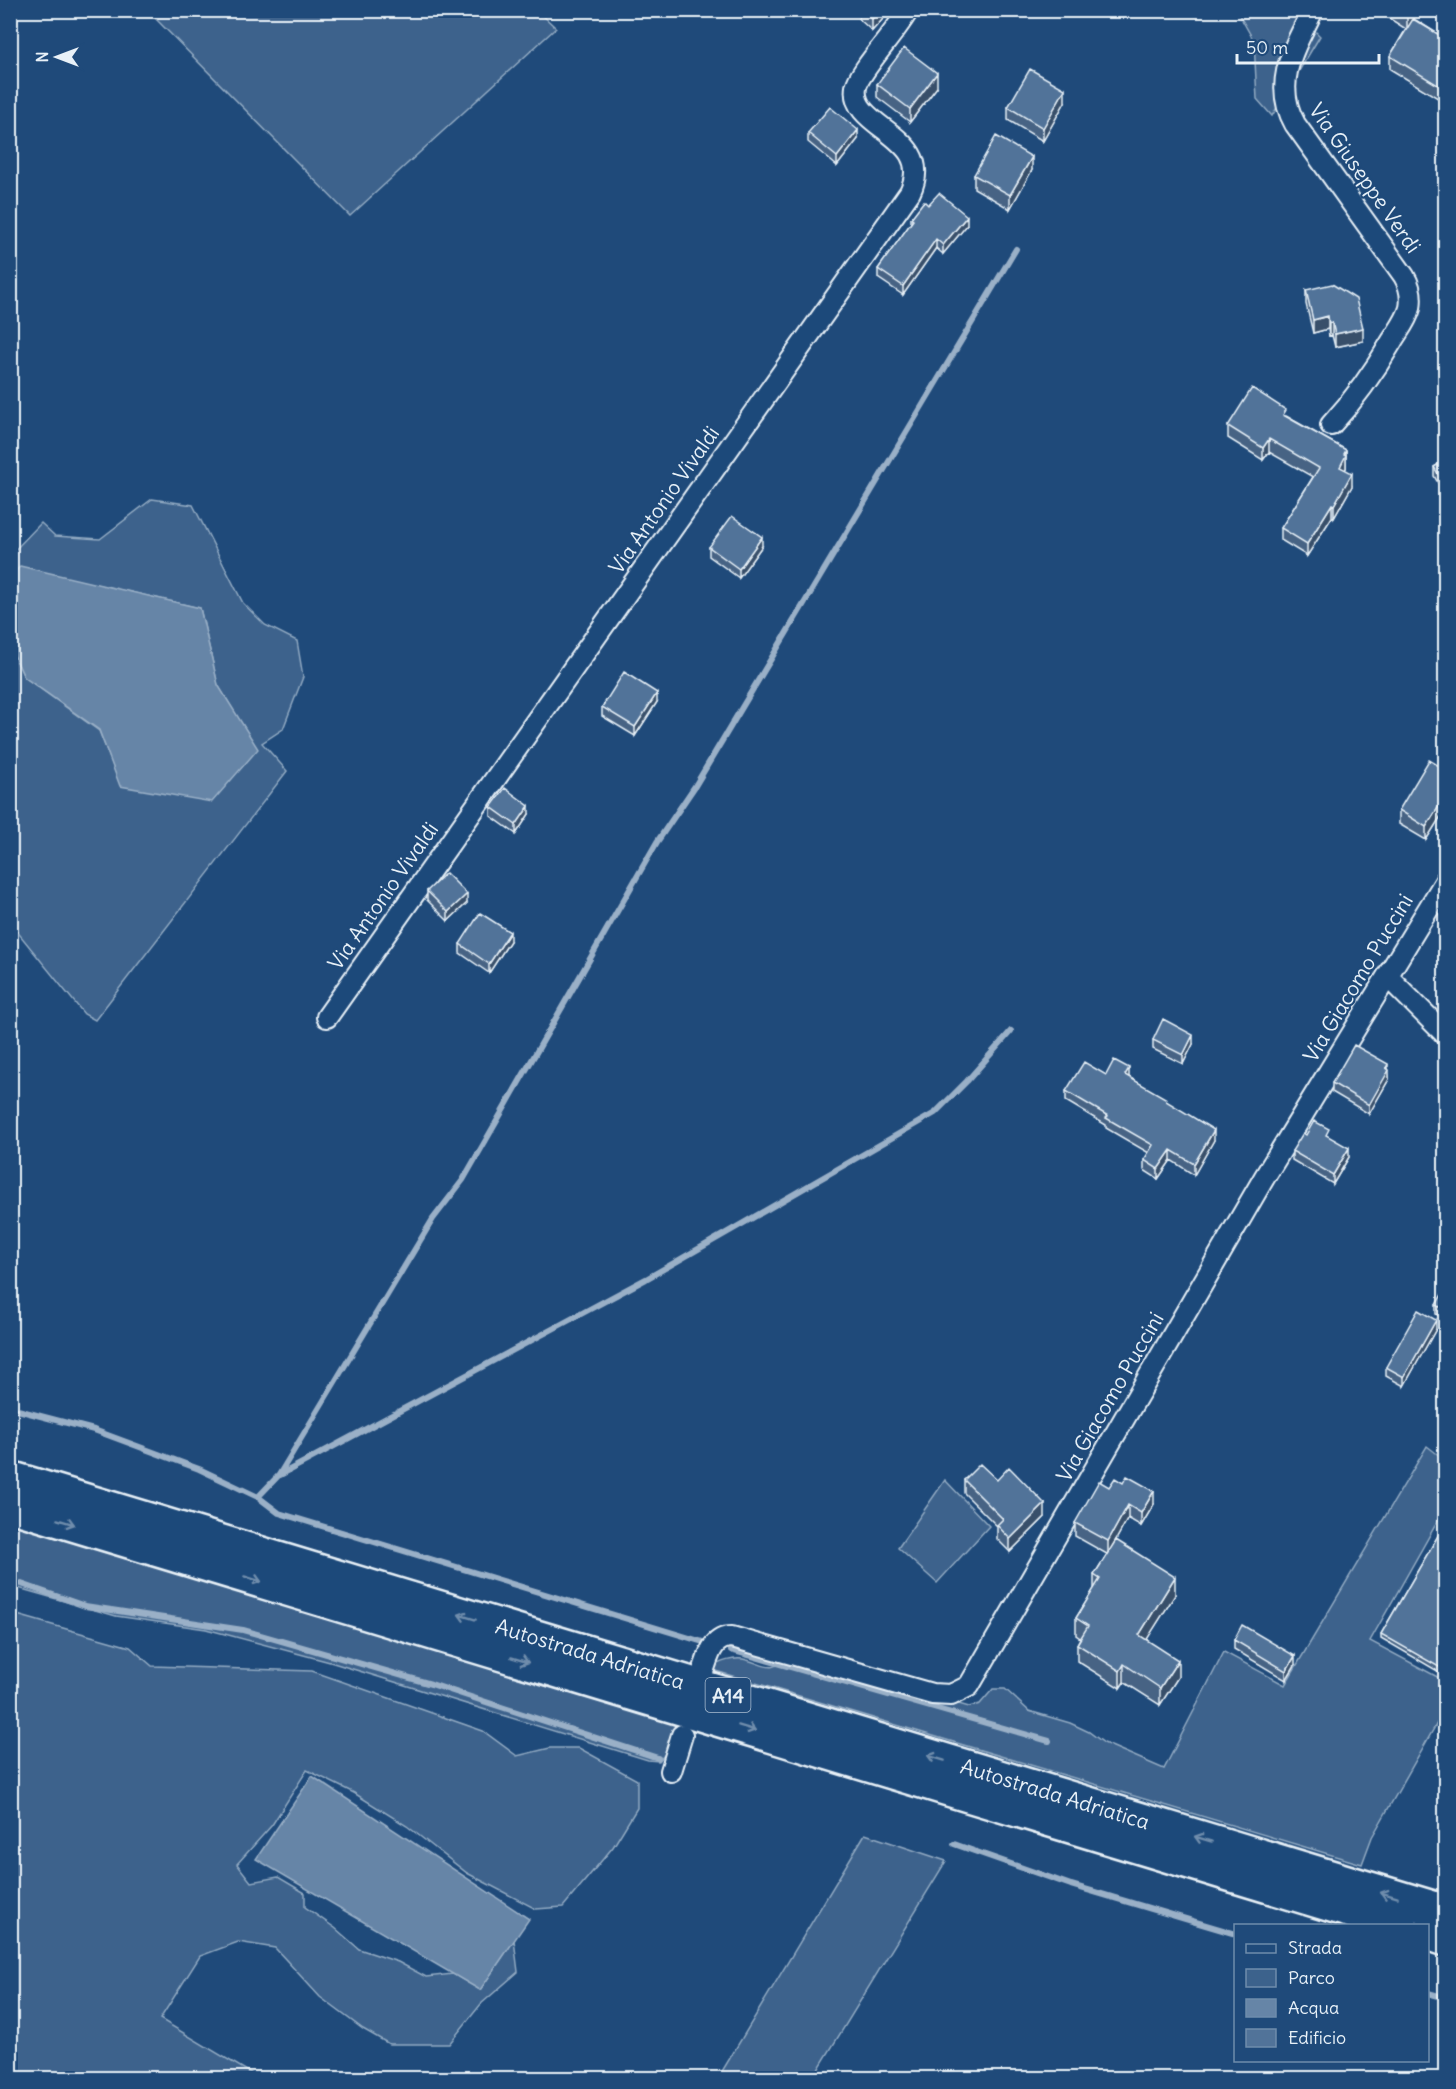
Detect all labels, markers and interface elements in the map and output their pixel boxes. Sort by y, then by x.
north arrow [27,27,87,87]
scale bar [1237,27,1380,65]
text: 50 m [1246,36,1288,59]
text: N [32,51,52,63]
street label: Via Giuseppe Verdi [1303,98,1427,258]
street label: Via Antonio Vivaldi [603,421,725,579]
street label: Via Antonio Vivaldi [322,817,444,975]
street label: Via Giacomo Puccini [1297,889,1419,1067]
street label: Via Giacomo Puccini [1050,1307,1170,1487]
one-way arrow [57,1517,76,1528]
one-way arrow [243,1574,262,1585]
one-way arrow [458,1611,477,1622]
street label: Autostrada Adriatica [492,1612,688,1696]
one-way arrow [510,1655,529,1666]
road number: A14 [706,1678,750,1712]
one-way arrow [737,1723,756,1734]
one-way arrow [927,1752,946,1763]
street label: Autostrada Adriatica [957,1752,1153,1836]
one-way arrow [1194,1833,1213,1844]
one-way arrow [1380,1889,1399,1900]
legend [1234,1924,1429,2062]
text: Strada [1288,1936,1342,1959]
text: Parco [1288,1966,1335,1989]
text: Acqua [1288,1996,1339,2019]
text: Edificio [1288,2026,1346,2049]

